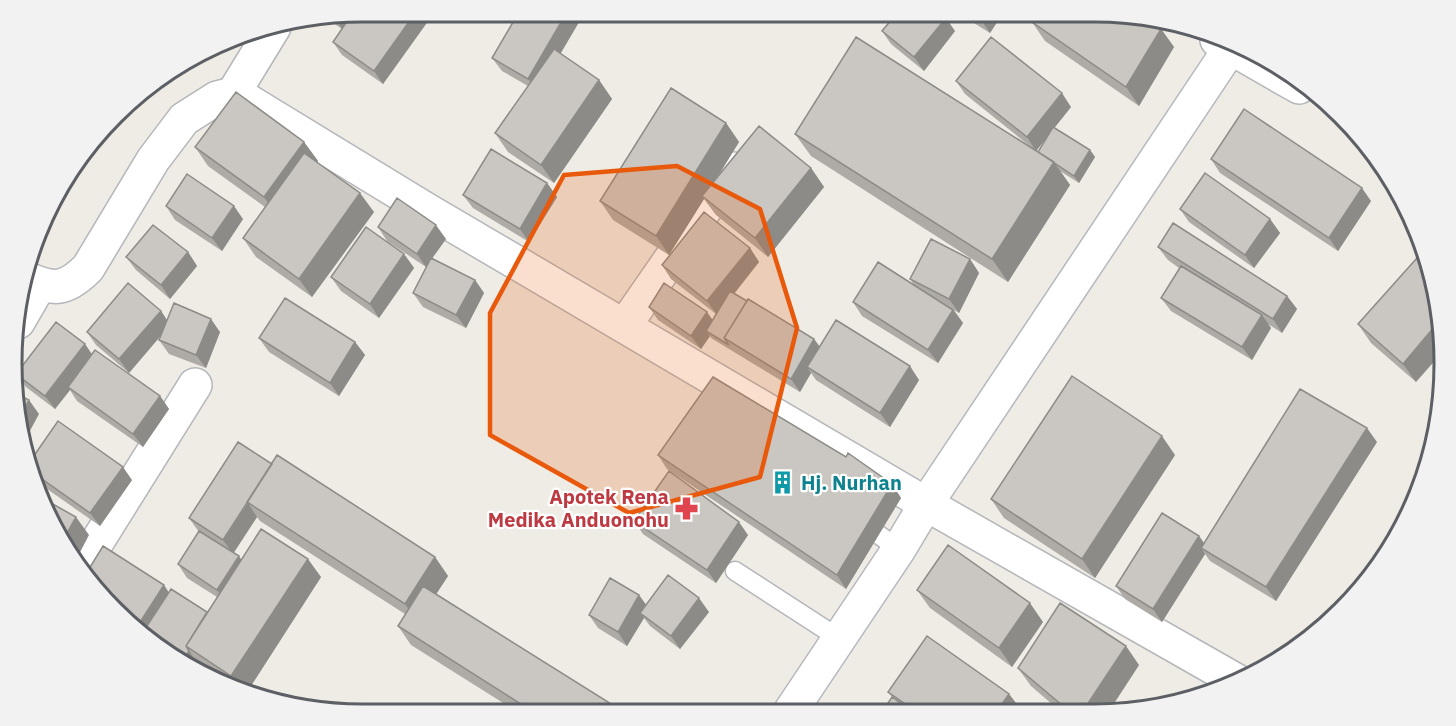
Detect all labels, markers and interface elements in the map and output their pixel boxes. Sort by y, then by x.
place label: Hj. Nurhan [801,469,902,496]
building icon: Hj. Nurhan [770,470,796,496]
place label: Apotek Rena Medika Anduonohu [488,483,669,533]
pharmacy icon: Apotek Rena Medika Anduonohu [674,496,700,522]

